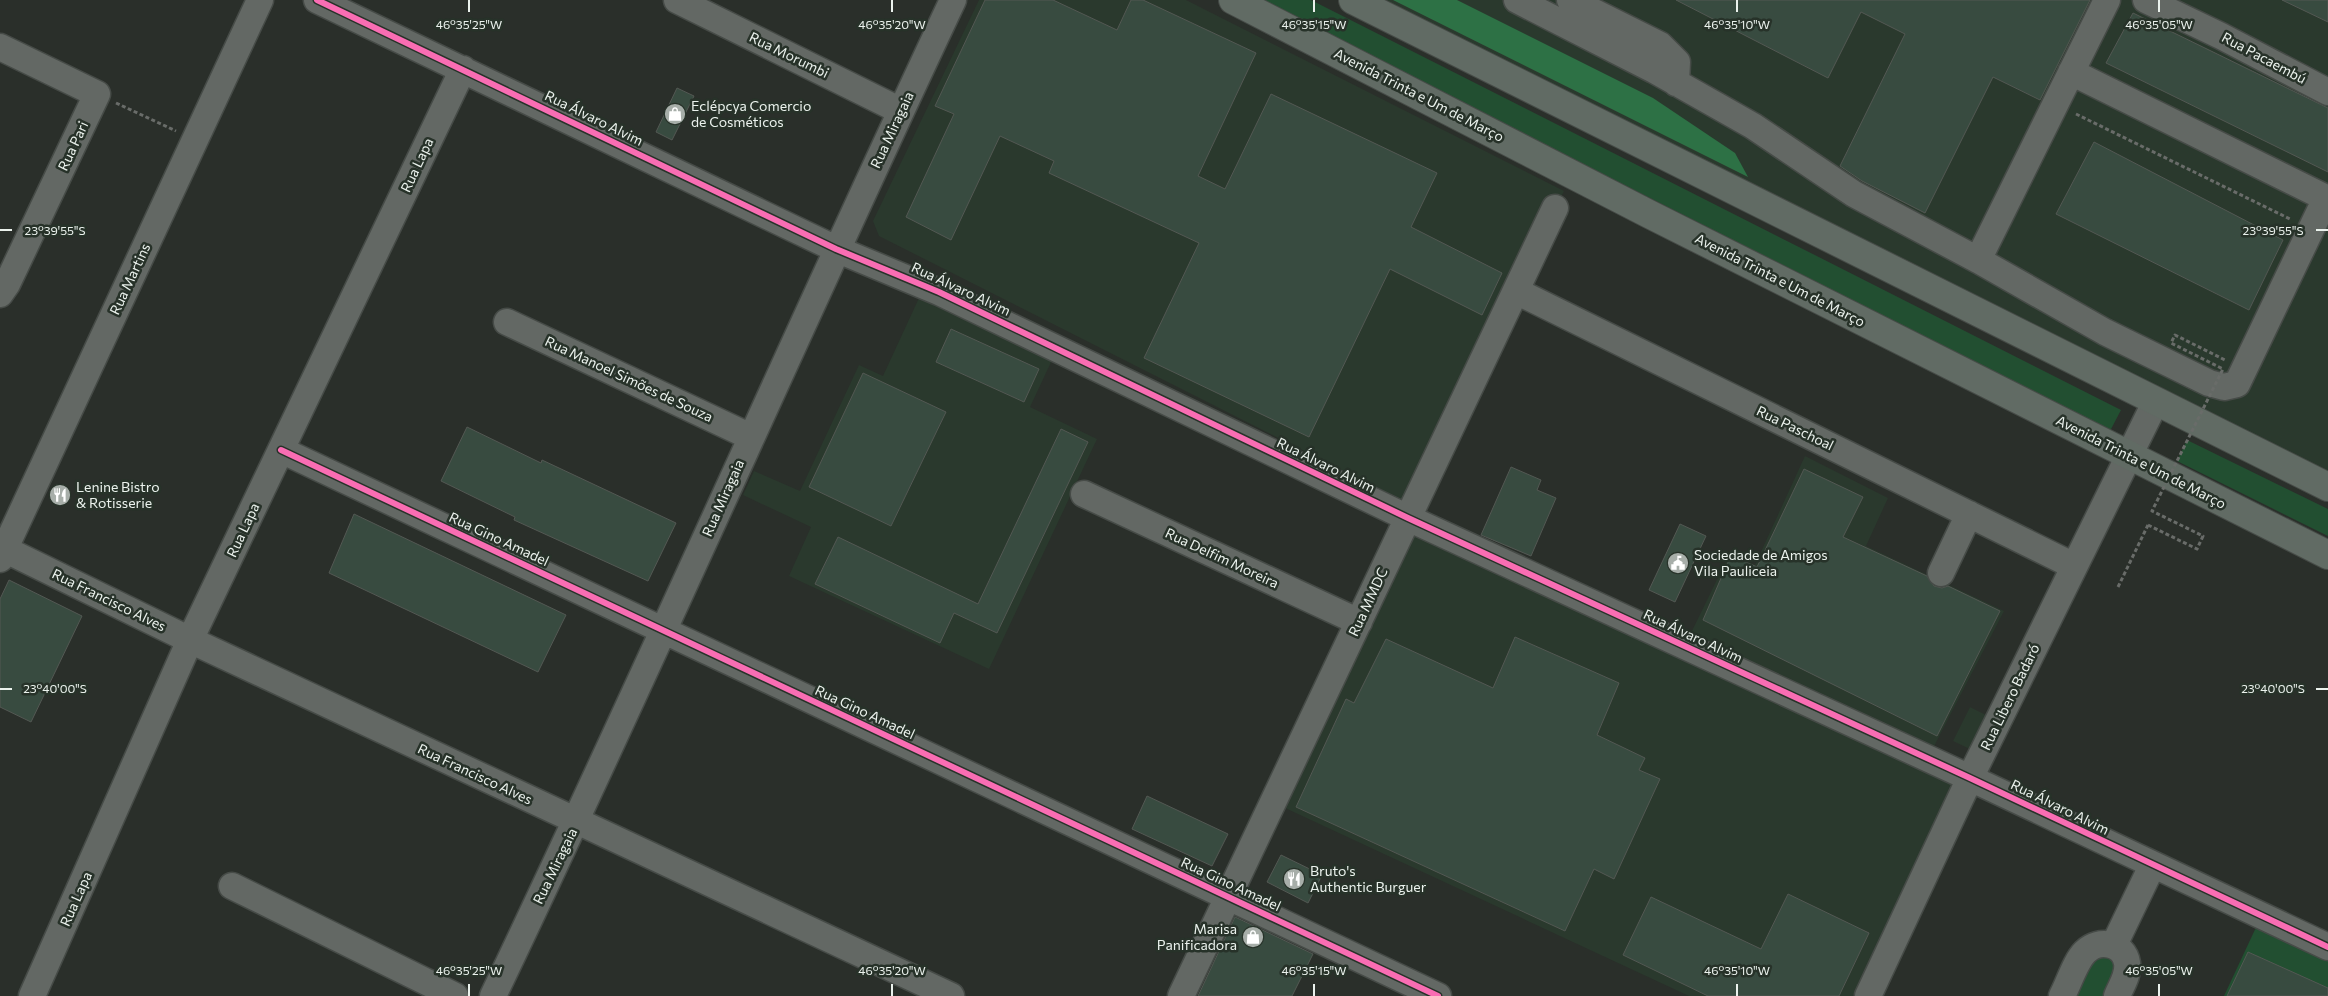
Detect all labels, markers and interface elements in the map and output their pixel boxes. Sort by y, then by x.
text: 46°35'25"W [436,17,502,31]
text: 46°35'20"W [858,17,926,31]
text: 46°35'15"W [1282,17,1347,31]
text: 46°35'10"W [1704,17,1770,31]
text: 46°35'05"W [2125,17,2193,31]
street label: Rua Morumbi [747,28,832,81]
street label: Rua Pacaembú [2219,28,2309,87]
street label: Avenida Trinta e Um de Março [1331,44,1507,145]
street label: Rua Álvaro Alvim [542,86,646,149]
street label: Rua Miragaia [866,89,917,171]
place label: Eclépcya Comercio de Cosméticos [691,97,811,130]
shop icon: Eclépcya Comercio de Cosméticos [663,102,687,126]
street label: Rua Pari [54,118,91,173]
street label: Rua Lapa [397,135,437,195]
text: 23°39'55"S [25,223,85,237]
text: 23°39'55"S [2243,223,2303,237]
street label: Avenida Trinta e Um de Março [1692,229,1868,330]
street label: Rua Martins [106,240,154,317]
street label: Rua Álvaro Alvim [909,258,1013,319]
street label: Rua Manoel Simões de Souza [543,332,716,425]
street label: Rua Paschoal [1754,402,1837,454]
street label: Avenida Trinta e Um de Março [2053,411,2229,512]
street label: Rua Álvaro Alvim [1274,433,1378,496]
street label: Rua Miragaia [698,457,747,539]
place label: Lenine Bistro & Rotisserie [76,478,160,511]
restaurant icon: Lenine Bistro & Rotisserie [48,483,72,507]
street label: Rua Lapa [223,500,263,560]
street label: Rua Gino Amadel [447,508,552,569]
street label: Rua Delfim Moreira [1163,524,1282,591]
place label: Sociedade de Amigos Vila Pauliceia [1694,546,1828,579]
public building icon: Sociedade de Amigos Vila Pauliceia [1666,551,1690,575]
street label: Rua Francisco Alves [50,565,169,634]
street label: Rua MMDC [1344,565,1391,639]
street label: Rua Álvaro Alvim [1641,605,1745,666]
street label: Rua Libero Badaró [1976,641,2043,753]
text: 23°40'00"S [23,681,87,695]
street label: Rua Gino Amadel [813,681,918,742]
text: 23°40'00"S [2241,681,2305,695]
street label: Rua Francisco Alves [415,740,535,808]
street label: Rua Álvaro Alvim [2008,775,2112,838]
street label: Rua Miragaia [529,825,580,907]
street label: Rua Gino Amadel [1179,853,1284,914]
place label: Bruto's Authentic Burguer [1310,862,1427,895]
restaurant icon: Bruto's Authentic Burguer [1282,867,1306,891]
street label: Rua Lapa [56,869,95,929]
place label: Marisa Panificadora [1157,920,1237,953]
shop icon: Marisa Panificadora [1241,925,1265,949]
text: 46°35'25"W [436,963,502,977]
text: 46°35'20"W [858,963,926,977]
text: 46°35'15"W [1282,963,1347,977]
text: 46°35'10"W [1704,963,1770,977]
text: 46°35'05"W [2125,963,2193,977]

